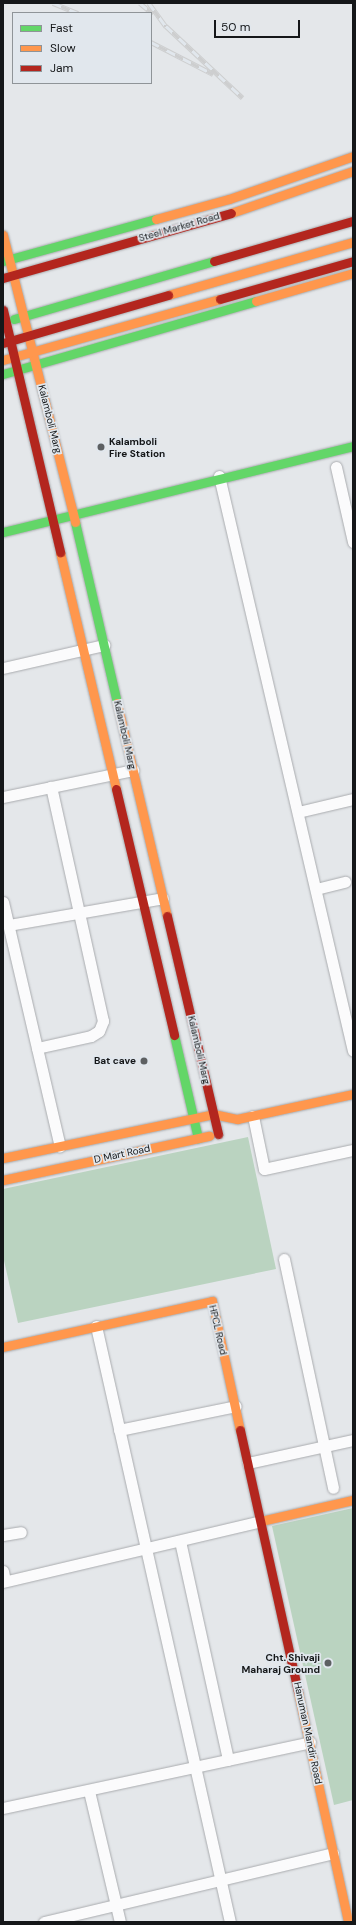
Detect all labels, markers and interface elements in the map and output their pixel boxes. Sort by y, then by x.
legend [12,12,152,84]
scale bar [216,12,302,38]
text: 50 m [221,19,250,35]
text: Fast [50,20,73,36]
text: Slow [50,40,76,56]
text: Jam [50,60,73,76]
street label: Steel Market Road [137,210,221,244]
street label: Kalamboli Marg [36,384,64,454]
place label: Kalamboli Fire Station [109,435,165,458]
marker: Kalamboli Fire Station [96,442,106,452]
street label: Kalamboli Marg [111,699,139,771]
street label: Kalamboli Marg [185,1014,213,1086]
place label: Bat cave [94,1055,136,1067]
marker: Bat cave [139,1056,149,1066]
street label: D Mart Road [93,1142,151,1166]
street label: HPCL Road [206,1304,230,1356]
place label: Cht. Shivaji Maharaj Ground [241,1651,320,1674]
marker: Cht. Shivaji Maharaj Ground [323,1658,333,1668]
street label: Hanuman Mandir Road [291,1681,325,1785]

